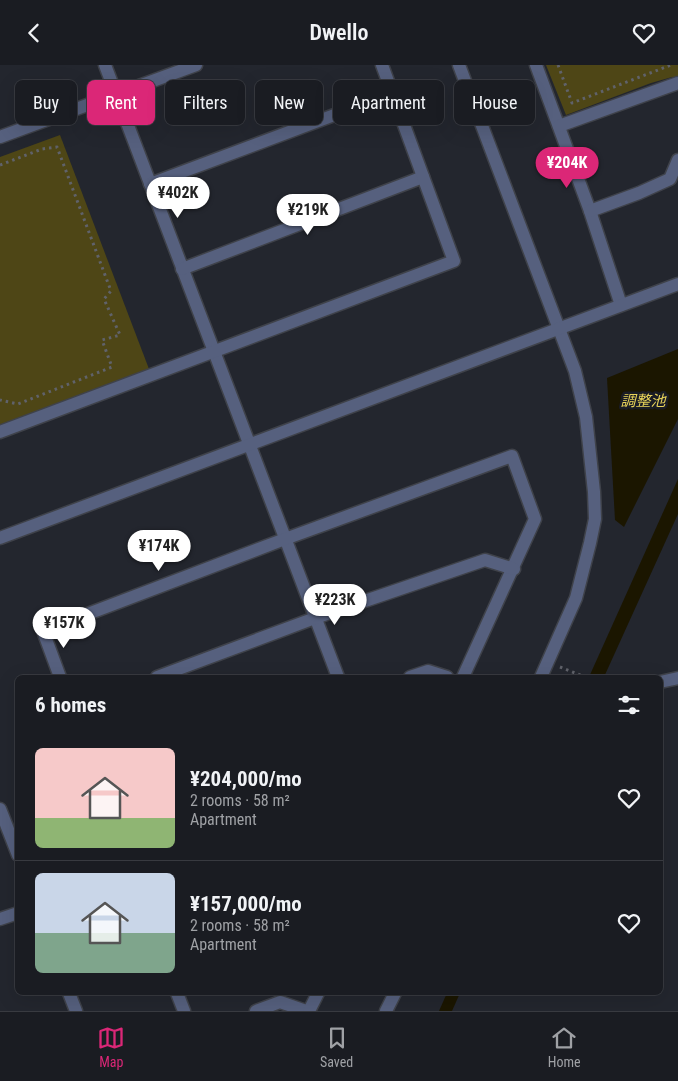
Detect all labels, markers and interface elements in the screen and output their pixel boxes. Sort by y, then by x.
icon: back [20,19,48,47]
icon: heart [630,19,658,47]
text: Dwello [310,20,368,45]
chip: Buy [15,80,77,125]
chip: Rent [87,80,155,125]
chip: Filters [165,80,245,125]
chip: New [255,80,323,125]
chip: Apartment [333,80,444,125]
chip: House [454,80,535,125]
pin: ¥204K [532,147,602,189]
text: ¥204K [547,153,587,172]
pin: ¥402K [143,177,213,219]
text: ¥402K [158,183,198,202]
pin: ¥219K [273,193,343,236]
text: ¥219K [288,200,328,219]
water label: 調整池 [620,392,667,410]
pin: ¥174K [124,529,194,572]
text: ¥174K [139,536,179,555]
pin: ¥223K [300,583,370,626]
text: ¥223K [315,590,355,609]
pin: ¥157K [29,607,99,649]
text: ¥157K [44,613,84,632]
icon: filters [615,691,643,719]
text: 6 homes [35,693,106,717]
text: ¥204,000/mo [190,767,302,791]
icon: home [75,768,135,828]
icon: heart [615,784,643,812]
text: 2 rooms · 58 m² [190,791,290,810]
text: Apartment [190,810,257,829]
text: ¥157,000/mo [190,892,302,916]
icon: home [75,893,135,953]
icon: heart [615,909,643,937]
text: 2 rooms · 58 m² [190,916,290,935]
text: Apartment [190,935,257,954]
tab: Map [97,1024,125,1070]
tab: Saved [320,1024,353,1070]
tab: Home [548,1024,581,1070]

